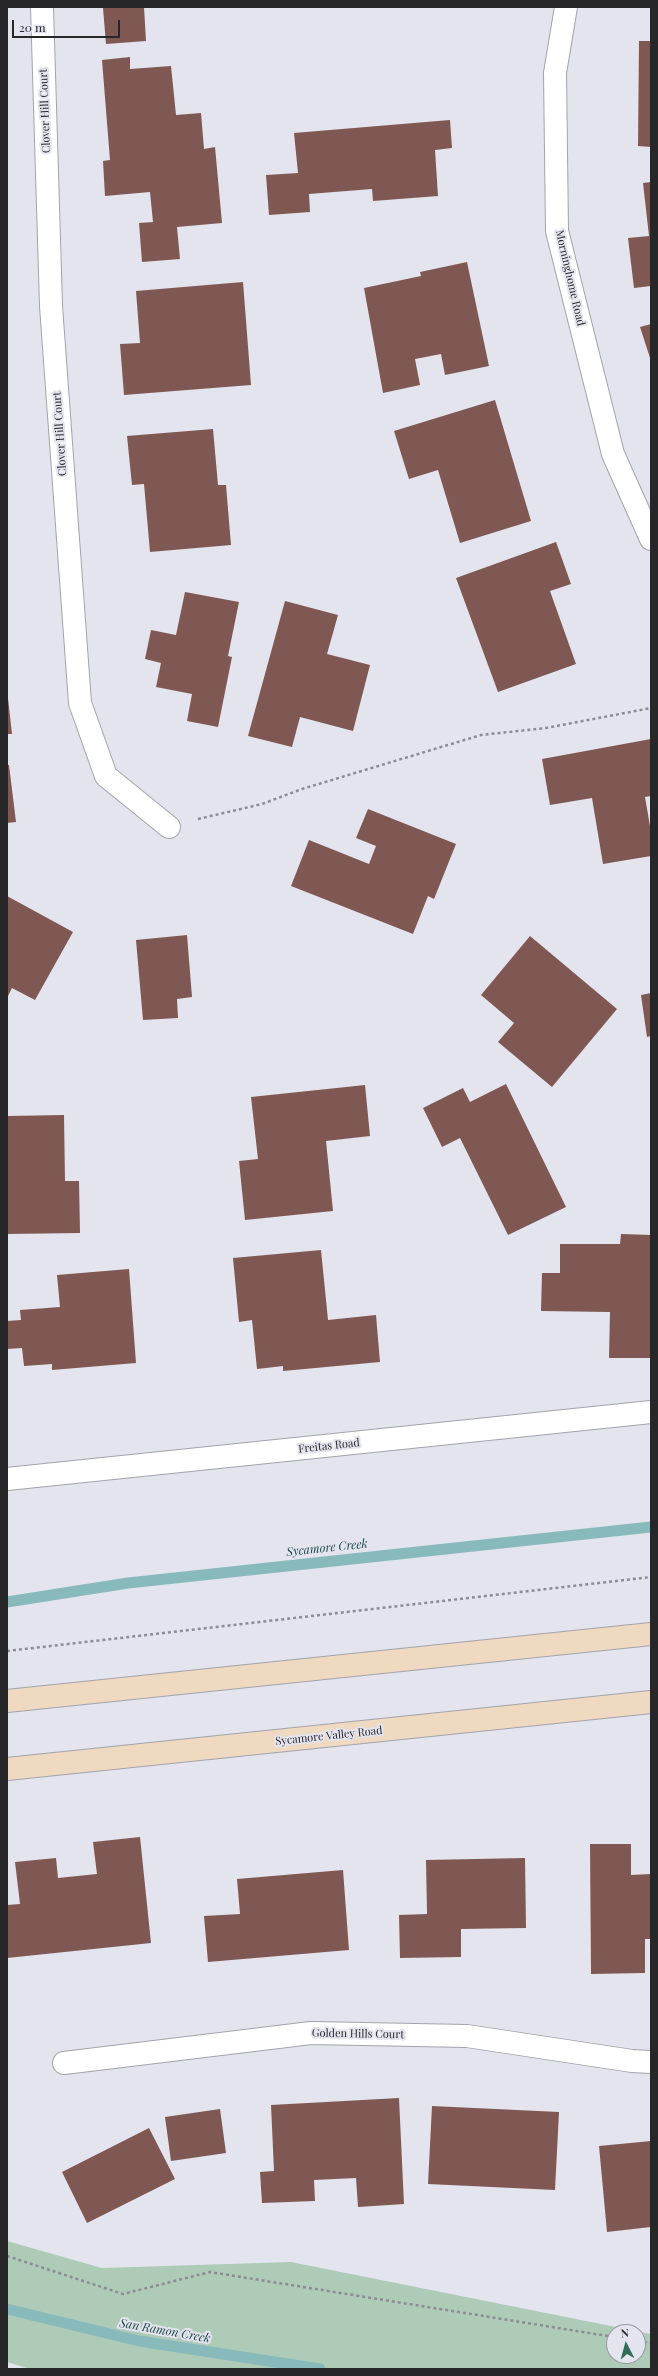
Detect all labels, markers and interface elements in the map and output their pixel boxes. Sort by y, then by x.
scale bar [14,12,122,38]
text: 20 m [19,19,46,35]
street label: Clover Hill Court [37,69,53,153]
street label: Morninghome Road [553,229,587,327]
street label: Clover Hill Court [50,391,70,477]
street label: Freitas Road [298,1436,360,1456]
water label: Sycamore Creek [286,1537,368,1559]
street label: Sycamore Valley Road [275,1724,383,1748]
street label: Golden Hills Court [312,2027,404,2041]
water label: San Ramon Creek [118,2316,212,2346]
north arrow [606,2324,646,2364]
text: N [620,2325,630,2340]

